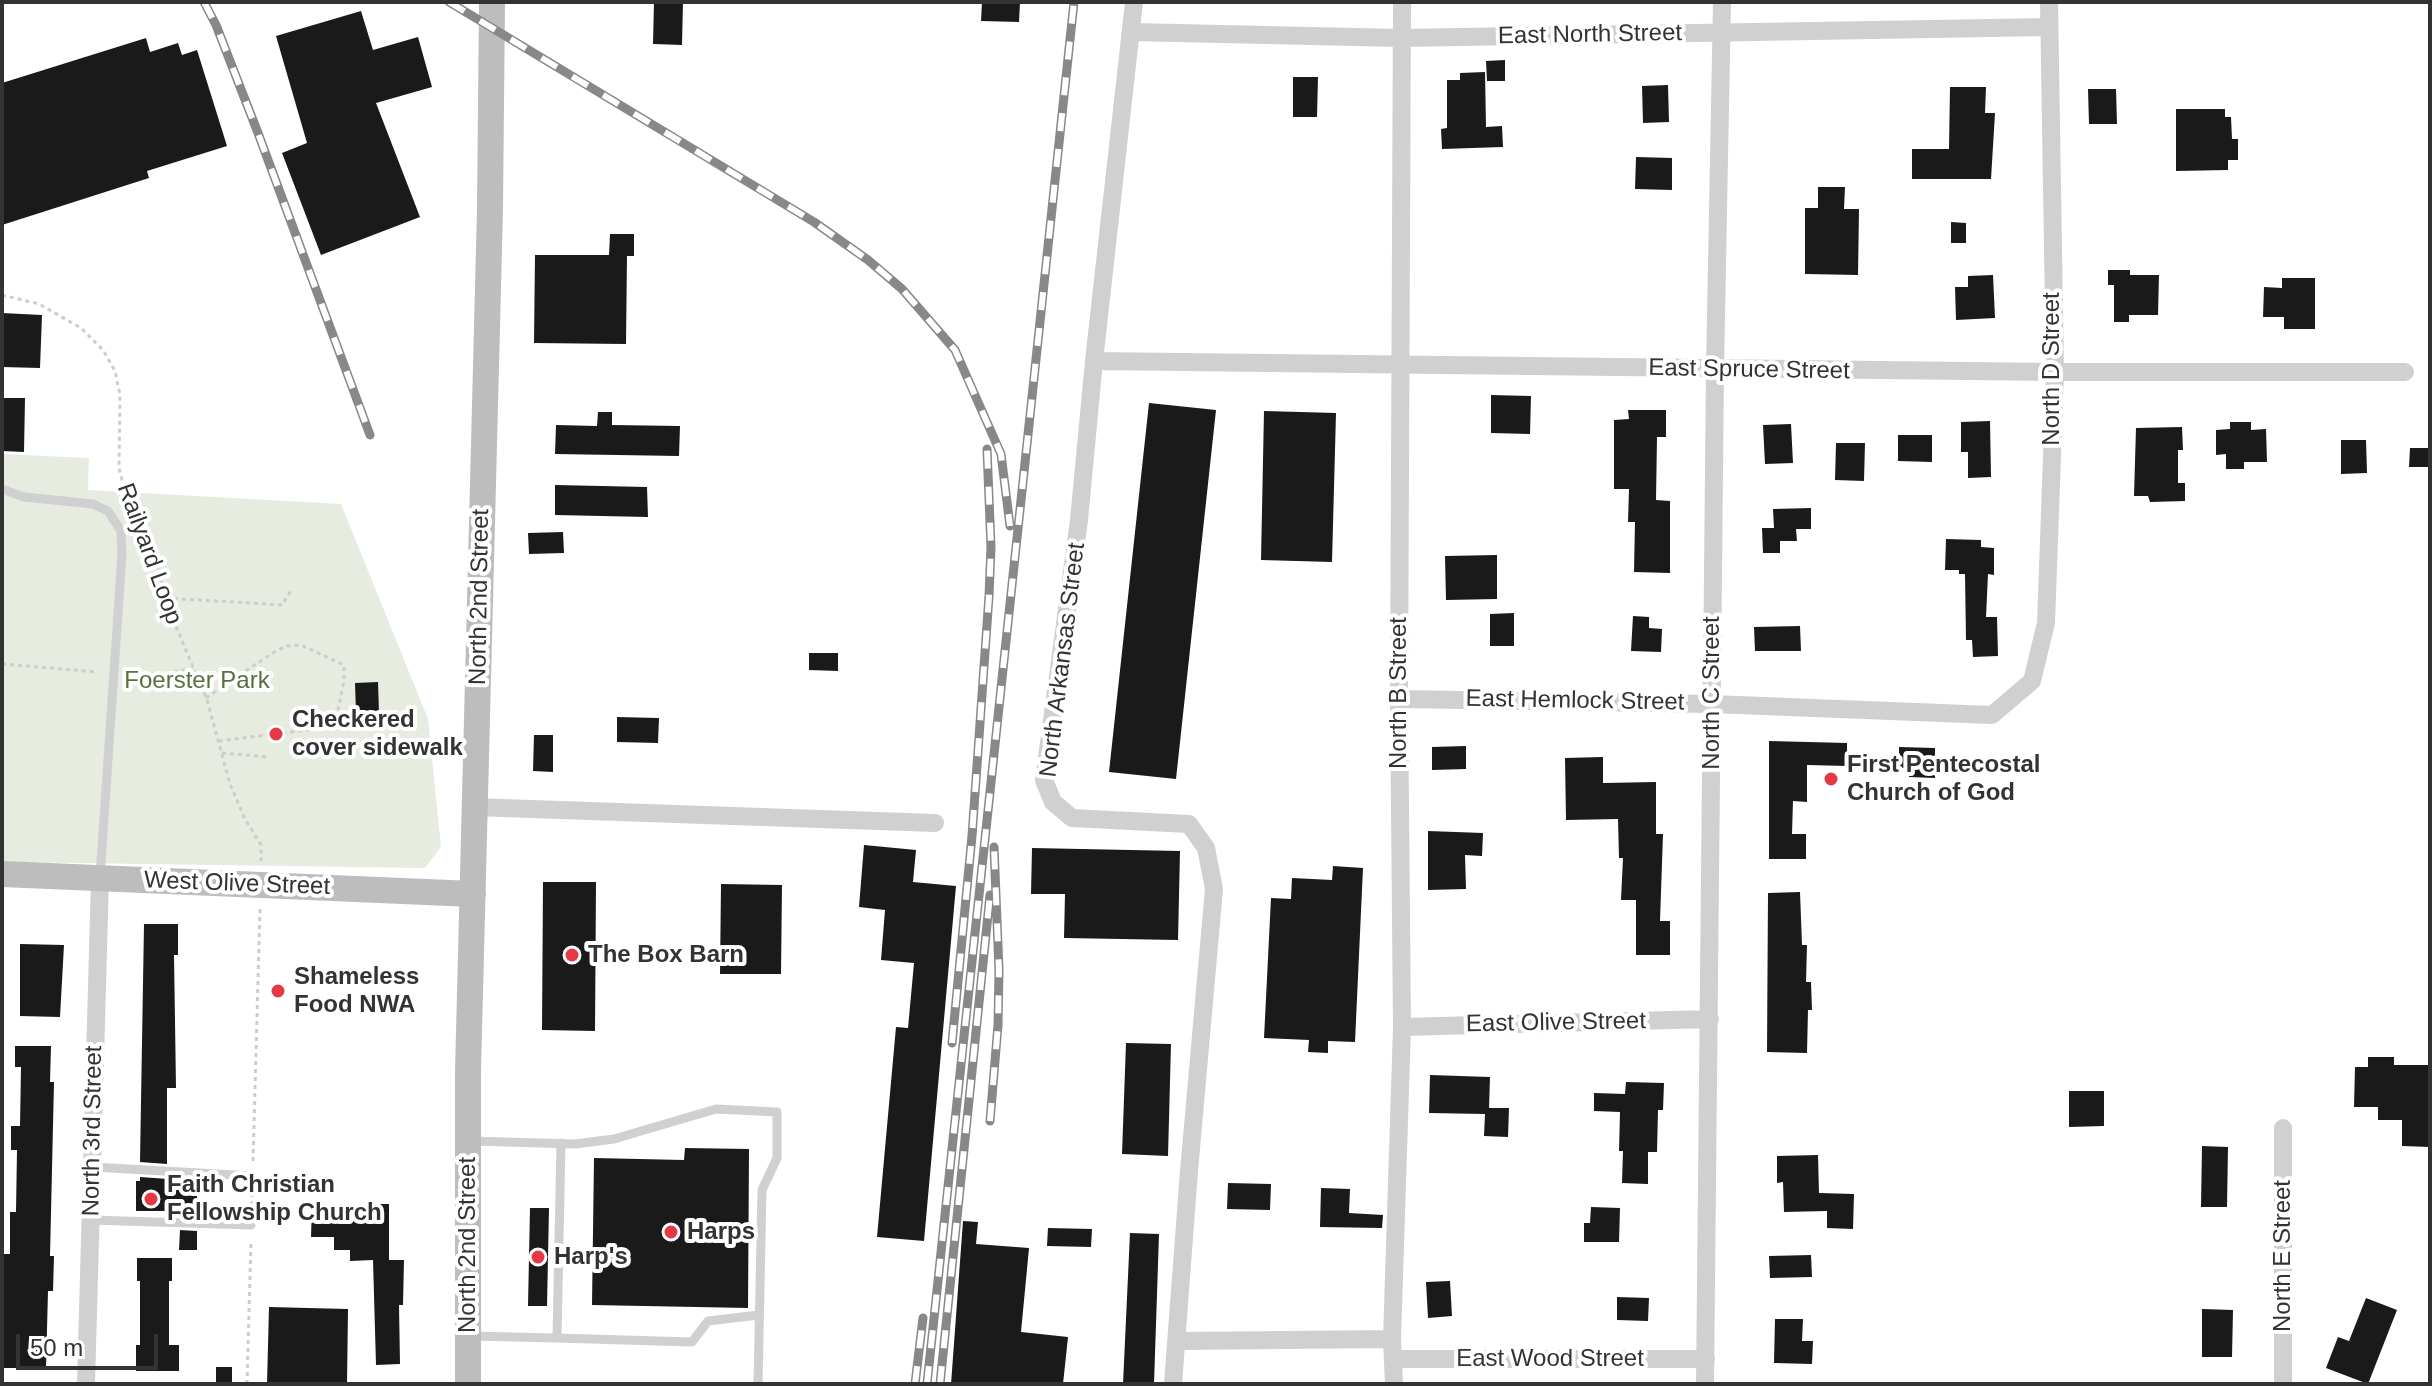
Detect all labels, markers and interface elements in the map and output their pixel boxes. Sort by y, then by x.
street label: East North Street [1498,19,1682,51]
street label: North D Street [2038,292,2066,446]
street label: East Spruce Street [1648,354,1850,386]
street label: Railyard Loop [110,479,188,629]
street label: North 2nd Street [464,509,496,685]
street label: North Arkansas Street [1034,541,1092,779]
street label: North C Street [1698,616,1726,770]
street label: North B Street [1385,617,1413,769]
park label: Foerster Park [124,667,270,695]
street label: East Hemlock Street [1465,685,1685,717]
place label: Checkered cover sidewalk [292,706,463,762]
marker: Checkered cover sidewalk [267,725,285,743]
place label: First Pentecostal Church of God [1847,751,2040,807]
marker: First Pentecostal Church of God [1822,770,1840,788]
street label: West Olive Street [143,866,331,902]
place label: The Box Barn [588,941,744,969]
marker: The Box Barn [563,946,581,964]
place label: Shameless Food NWA [294,963,419,1019]
marker: Shameless Food NWA [269,982,287,1000]
street label: East Olive Street [1466,1007,1646,1039]
street label: North 3rd Street [77,1045,109,1217]
street label: North 2nd Street [454,1157,482,1333]
place label: Faith Christian Fellowship Church [167,1171,382,1227]
street label: North E Street [2269,1180,2297,1332]
marker: Faith Christian Fellowship Church [142,1190,160,1208]
place label: Harps [687,1218,755,1246]
marker: Harps [662,1223,680,1241]
place label: Harp's [554,1243,628,1271]
marker: Harp's [529,1248,547,1266]
scale bar [20,1318,162,1368]
text: 50 m [30,1334,83,1361]
street label: East Wood Street [1456,1345,1644,1373]

